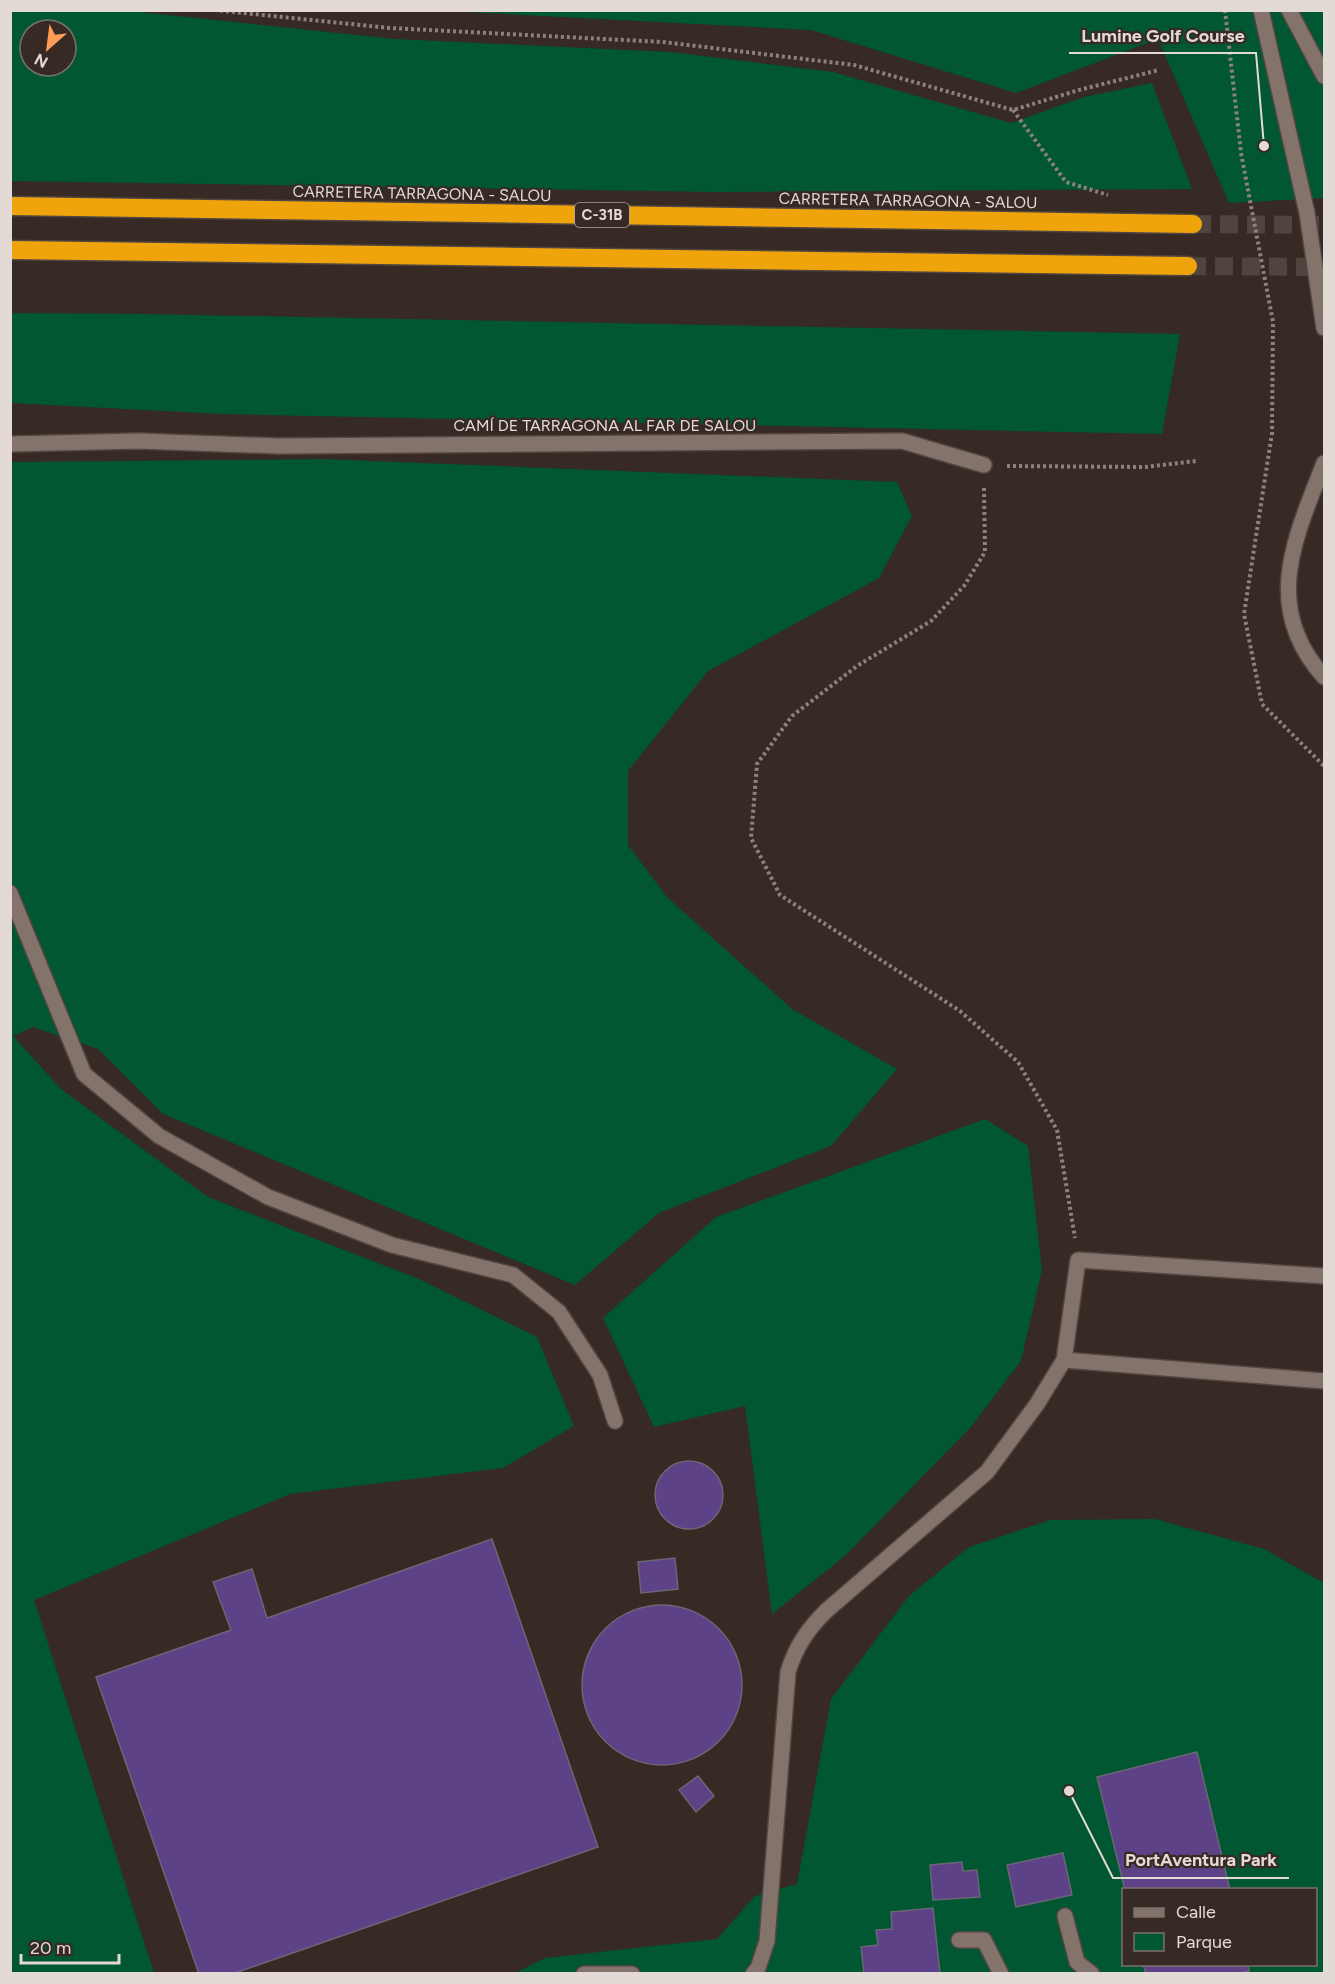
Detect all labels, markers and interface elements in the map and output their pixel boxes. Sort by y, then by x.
callout: Lumine Golf Course [1069,17,1256,53]
north arrow [18,18,78,78]
text: Lumine Golf Course [1081,25,1245,47]
text: N [31,50,51,72]
street label: CARRETERA TARRAGONA - SALOU [292,182,552,205]
street label: CARRETERA TARRAGONA - SALOU [778,189,1038,212]
road number: C-31B [575,203,629,227]
street label: CAMÍ DE TARRAGONA AL FAR DE SALOU [454,416,756,435]
callout: PortAventura Park [1113,1842,1289,1878]
text: PortAventura Park [1125,1849,1277,1871]
legend [1122,1888,1317,1966]
text: Calle [1176,1901,1216,1923]
scale bar [21,1927,118,1965]
text: Parque [1176,1931,1232,1953]
text: 20 m [30,1937,71,1959]

